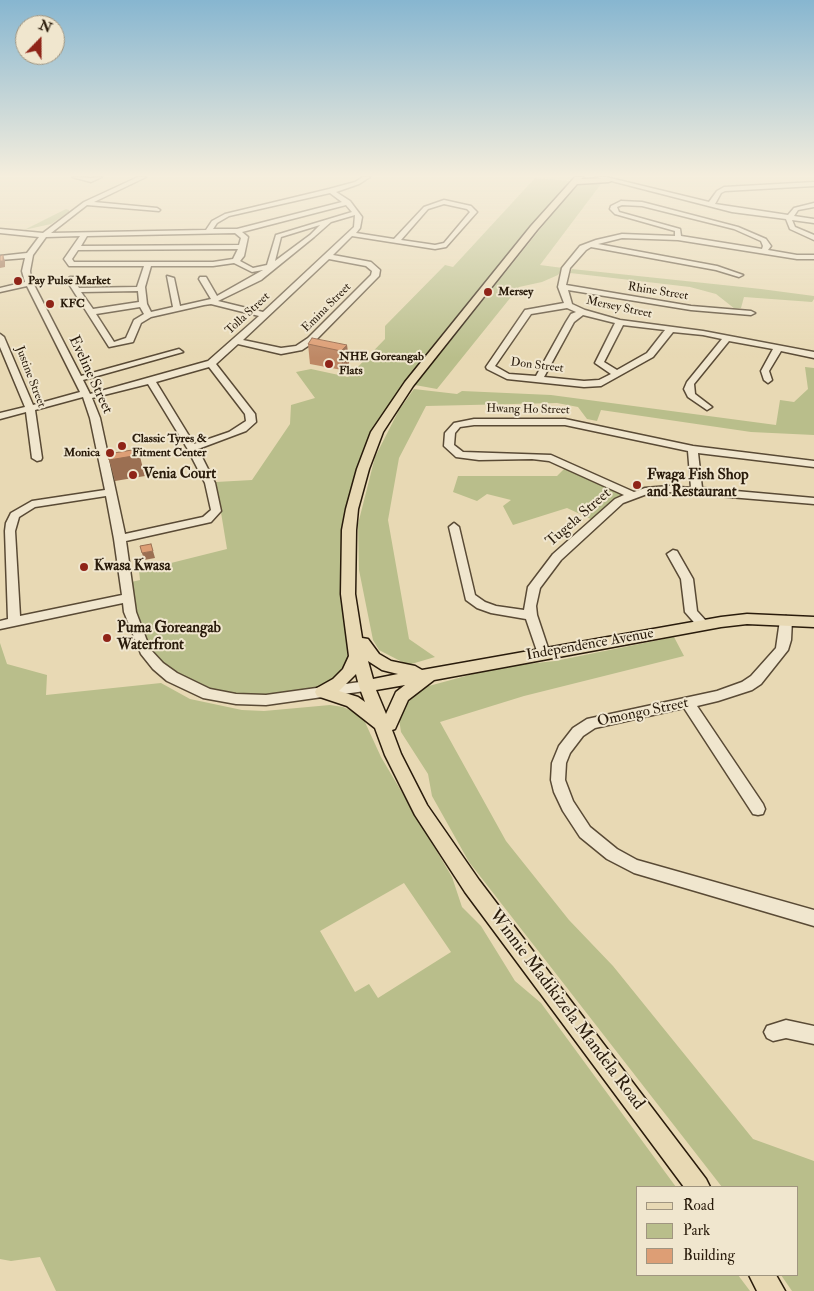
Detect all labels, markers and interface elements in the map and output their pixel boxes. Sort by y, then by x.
north arrow [15,15,65,65]
text: N [36,16,54,37]
place label: Pay Pulse Market [28,274,111,288]
marker: Pay Pulse Market [12,275,24,287]
street label: Emina Street [299,280,355,336]
street label: Rhine Street [627,280,689,304]
place label: Mersey [498,285,533,299]
marker: Mersey [482,286,494,298]
street label: Tolla Street [223,290,273,338]
street label: Mersey Street [585,294,653,322]
place label: KFC [60,297,85,311]
marker: KFC [44,298,56,310]
street label: Eveline Street [64,333,116,417]
street label: Justine Street [12,344,48,410]
place label: NHE Goreangab Flats [339,350,424,378]
street label: Don Street [510,356,564,376]
marker: NHE Goreangab Flats [323,358,335,370]
street label: Hwang Ho Street [486,402,570,418]
place label: Classic Tyres & Fitment Center [132,432,207,460]
marker: Classic Tyres & Fitment Center [116,440,128,452]
place label: Monica [64,446,100,460]
marker: Monica [104,447,116,459]
place label: Venia Court [143,466,216,484]
place label: Fwaga Fish Shop and Restaurant [647,467,749,502]
marker: Venia Court [127,469,139,481]
marker: Fwaga Fish Shop and Restaurant [631,479,643,491]
street label: Tugela Street [543,485,615,551]
place label: Kwasa Kwasa [94,558,171,576]
marker: Kwasa Kwasa [78,561,90,573]
place label: Puma Goreangab Waterfront [117,620,221,655]
street label: Independence Avenue [525,625,655,665]
marker: Puma Goreangab Waterfront [101,632,113,644]
street label: Omongo Street [596,695,690,731]
street label: Winnie Madikizela Mandela Road [484,906,648,1114]
legend [636,1186,799,1276]
text: Road [683,1196,714,1215]
text: Park [683,1221,710,1240]
text: Building [683,1246,735,1265]

